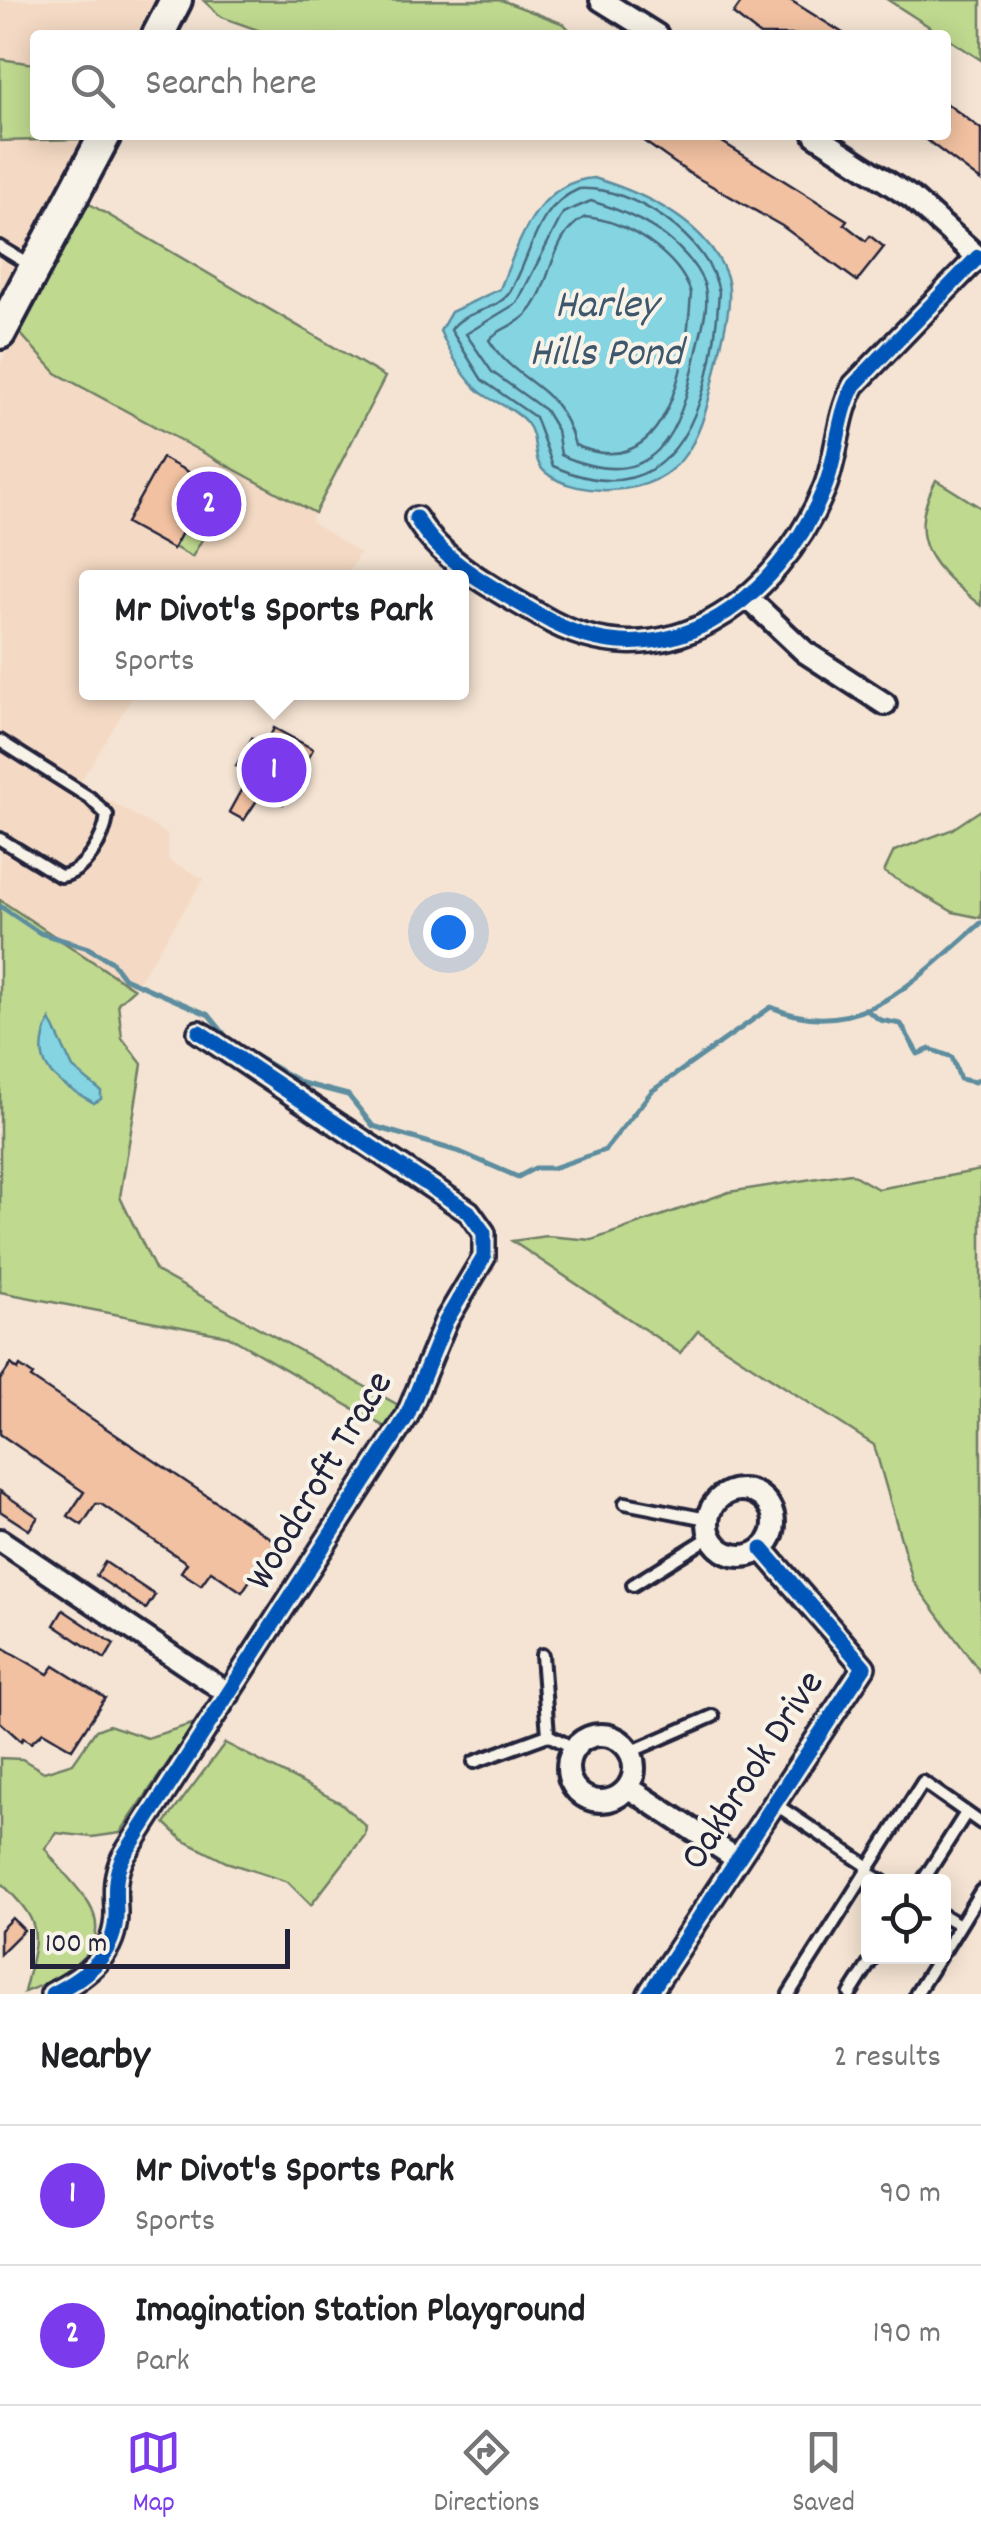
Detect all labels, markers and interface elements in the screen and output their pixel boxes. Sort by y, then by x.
search box [30,30,951,140]
icon: search [65,58,120,113]
text: Search here [145,58,317,113]
water label: Harley Hills Pond [529,278,688,386]
pin: 2 [176,466,242,542]
popup [79,570,469,700]
text: Mr Divot's Sports Park [114,585,434,640]
text: Sports [114,640,195,686]
pin: 1 [242,732,306,808]
your location [423,907,474,958]
street label: Woodcroft Trace [234,1361,410,1603]
street label: Oakbrook Drive [669,1661,841,1883]
map controls [861,1874,951,1964]
button: locate [861,1874,951,1964]
scale bar [30,1924,290,1968]
text: 100 m [45,1926,107,1966]
text: Nearby [40,2029,150,2089]
text: 2 results [834,2036,941,2082]
text: Mr Divot's Sports Park [135,2145,454,2200]
text: 1 [69,2172,76,2218]
text: 90 m [880,2172,941,2218]
text: Sports [135,2200,215,2246]
text: Imagination Station Playground [135,2285,586,2340]
text: 2 [66,2312,79,2358]
text: 190 m [873,2312,941,2358]
text: Park [135,2340,190,2386]
tab: Map [126,2425,181,2525]
tab: Directions [434,2425,540,2525]
tab: Saved [792,2425,855,2525]

